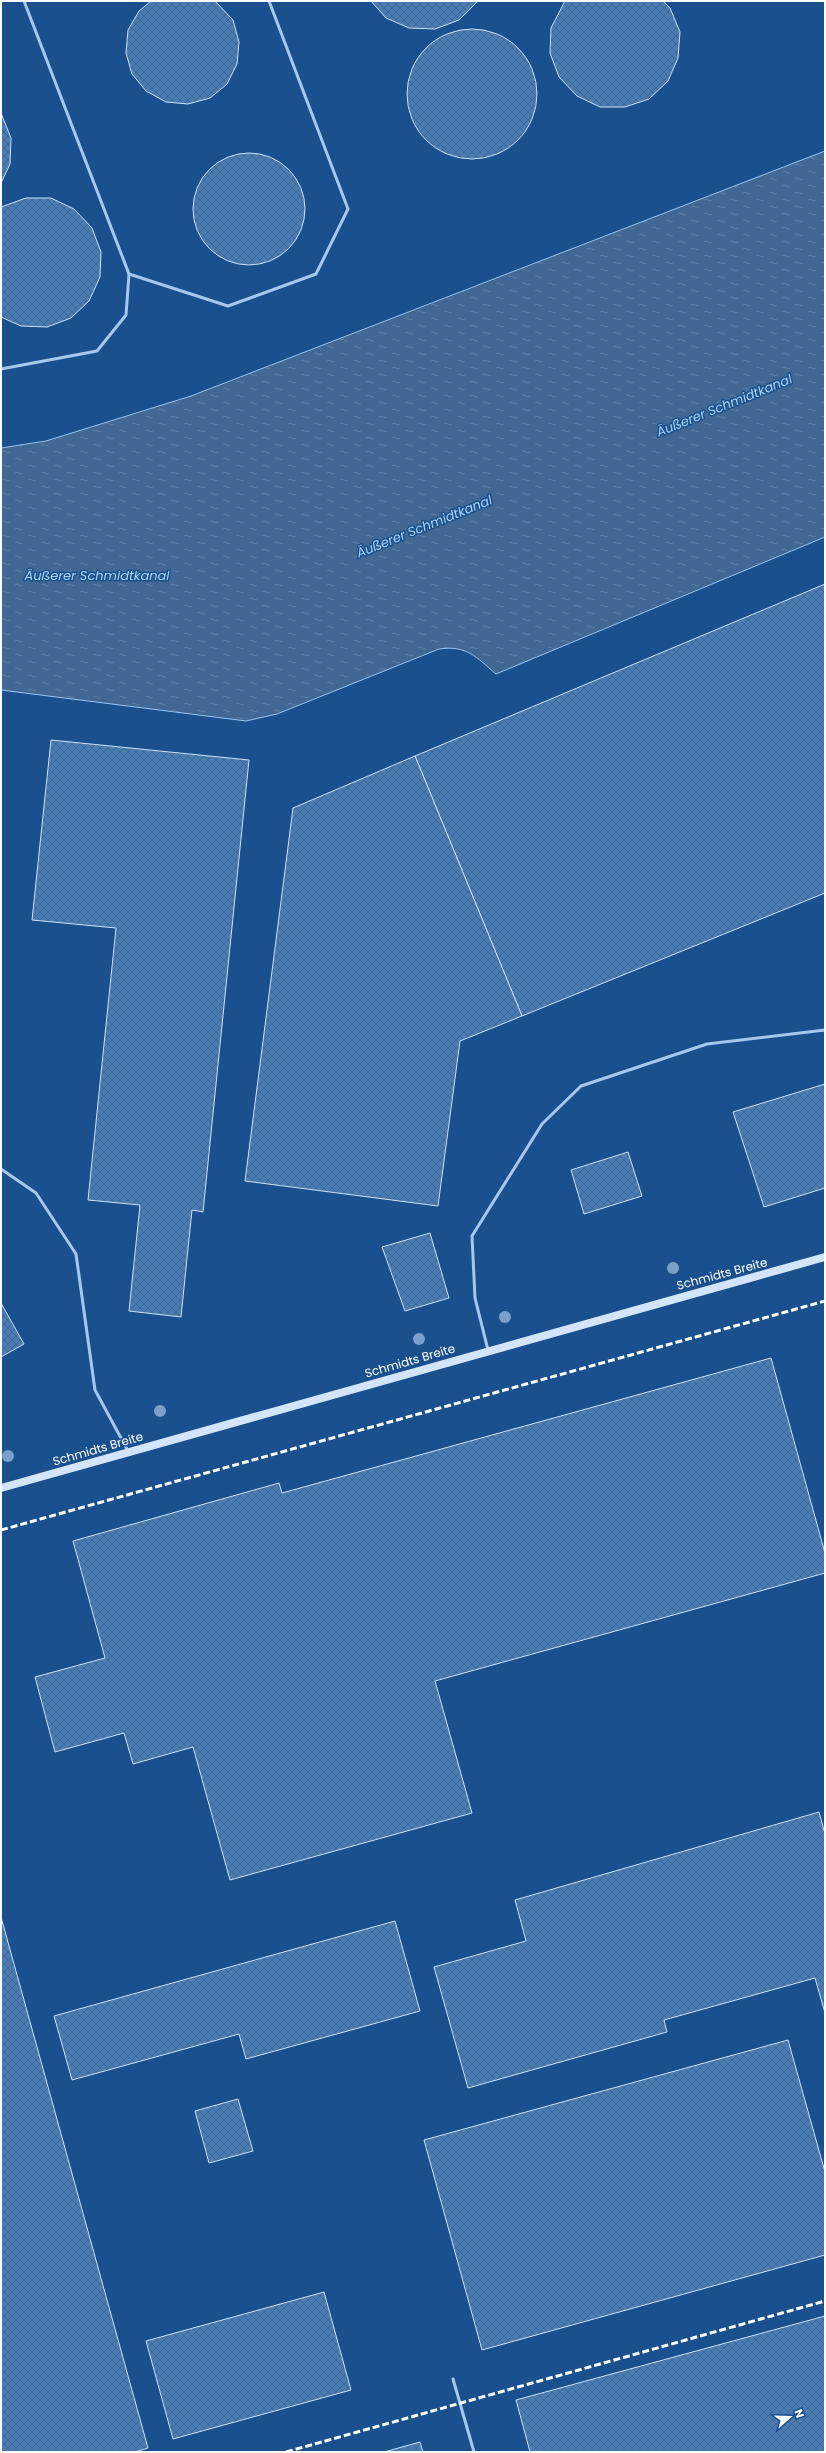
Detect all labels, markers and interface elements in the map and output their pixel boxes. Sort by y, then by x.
water label: Äußerer Schmidtkanal [652,369,796,442]
water label: Äußerer Schmidtkanal [352,490,496,563]
water label: Äußerer Schmidtkanal [23,566,170,585]
street label: Schmidts Breite [675,1253,769,1294]
street label: Schmidts Breite [363,1339,457,1382]
street label: Schmidts Breite [51,1427,145,1470]
north arrow [770,2397,810,2437]
text: N [790,2407,808,2420]

